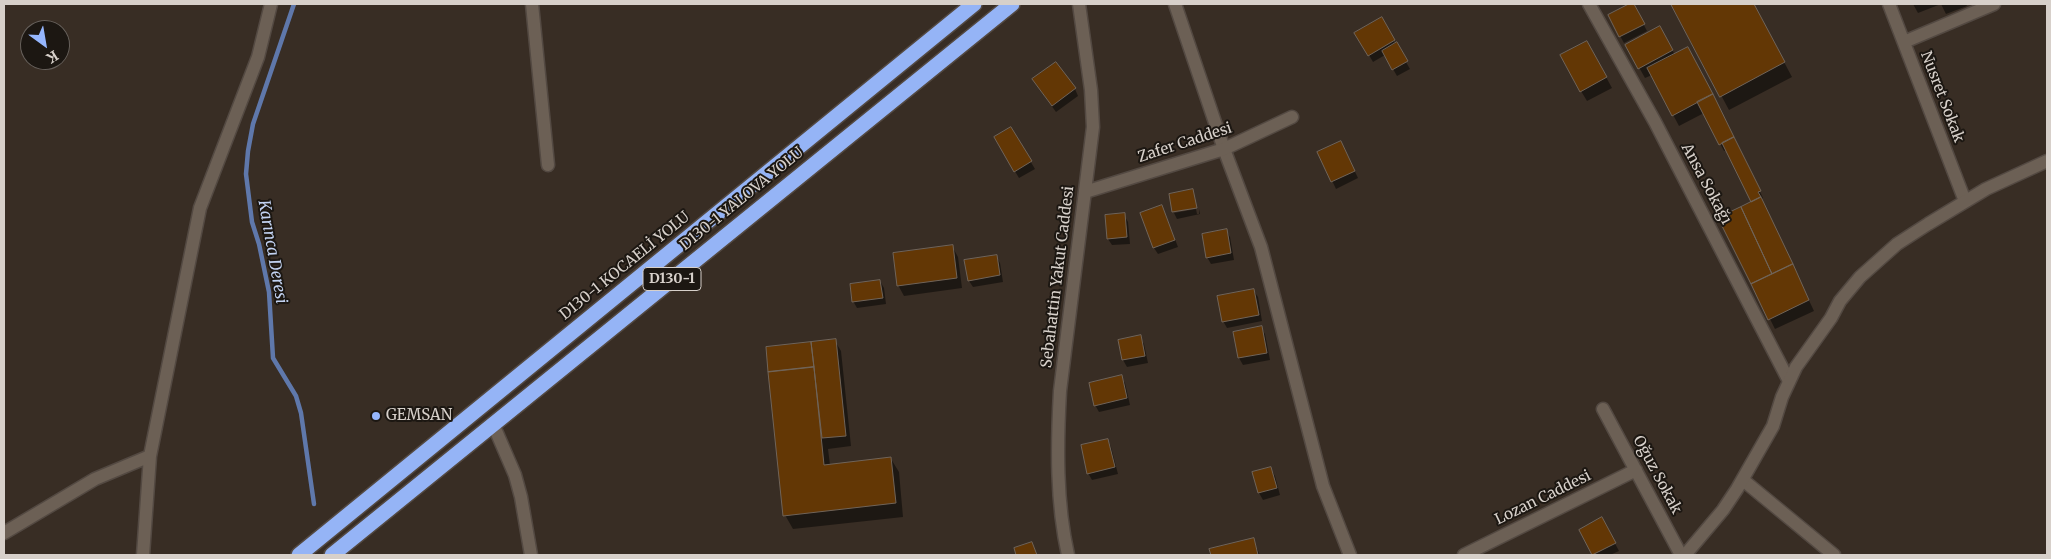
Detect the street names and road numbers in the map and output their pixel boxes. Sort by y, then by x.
street label: Nusret Sokak [1916,49,1968,145]
street label: Zafer Caddesi [1136,119,1234,167]
street label: Ansa Sokağı [1677,140,1735,228]
street label: D130-1 YALOVA YOLU [677,144,807,254]
street label: Sebahattin Yakut Caddesi [1038,185,1078,369]
street label: D130-1 KOCAELİ YOLU [557,208,693,324]
road number: D130-1 [643,268,701,290]
street label: Oğuz Sokak [1629,433,1685,517]
street label: Lozan Caddesi [1492,467,1594,529]

